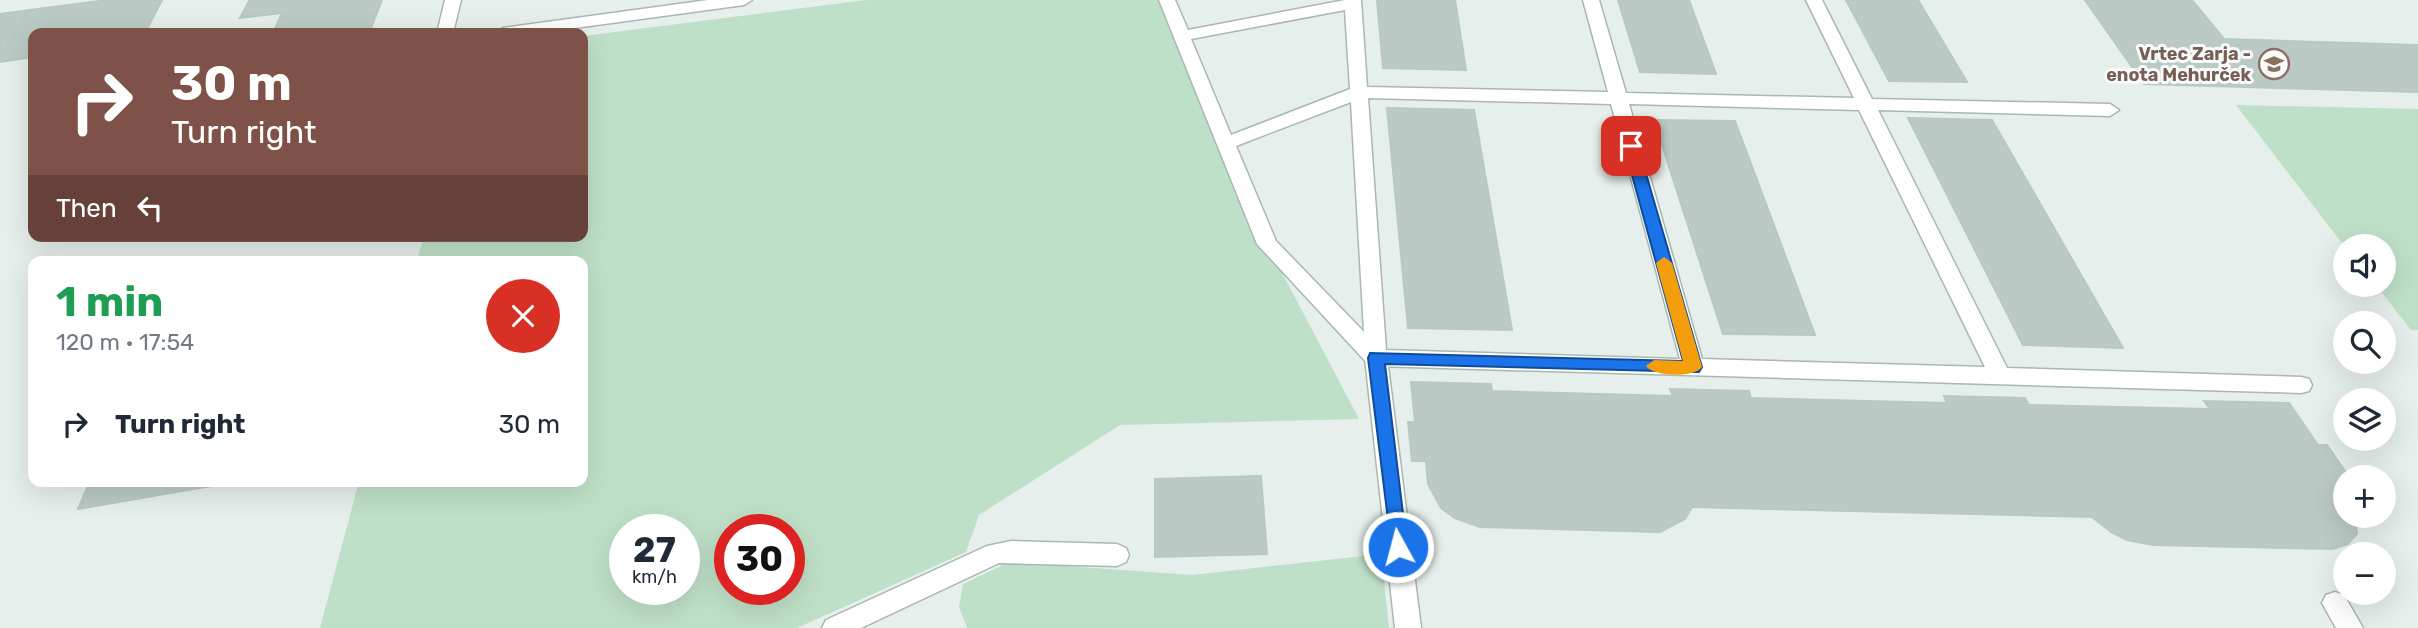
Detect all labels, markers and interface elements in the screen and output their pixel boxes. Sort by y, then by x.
place label: Vrtec Zarja - enota Mehurček [2106,43,2251,86]
school or university icon: Vrtec Zarja - enota Mehurček [2257,47,2291,81]
text: 30 m [171,54,292,112]
icon: right [56,56,147,147]
text: Turn right [171,113,316,151]
pin [1601,116,1661,176]
icon: arrive [1612,127,1650,165]
icon: left [131,189,169,227]
text: Then [56,193,117,224]
map controls [2333,234,2396,605]
button: sound [2333,234,2396,297]
text: 1 min [56,277,163,327]
button: close [486,279,560,353]
button: search [2333,311,2396,374]
text: 120 m · 17:54 [56,328,194,356]
button: layers [2333,388,2396,451]
icon: right [56,405,94,443]
text: Turn right [115,409,245,440]
text: 30 m [498,409,560,440]
button: + [2333,465,2396,528]
position arrow [1361,510,1435,584]
speed limit sign: 30 [714,514,805,605]
text: 27 [633,529,676,571]
button: − [2333,542,2396,605]
text: km/h [632,566,677,588]

